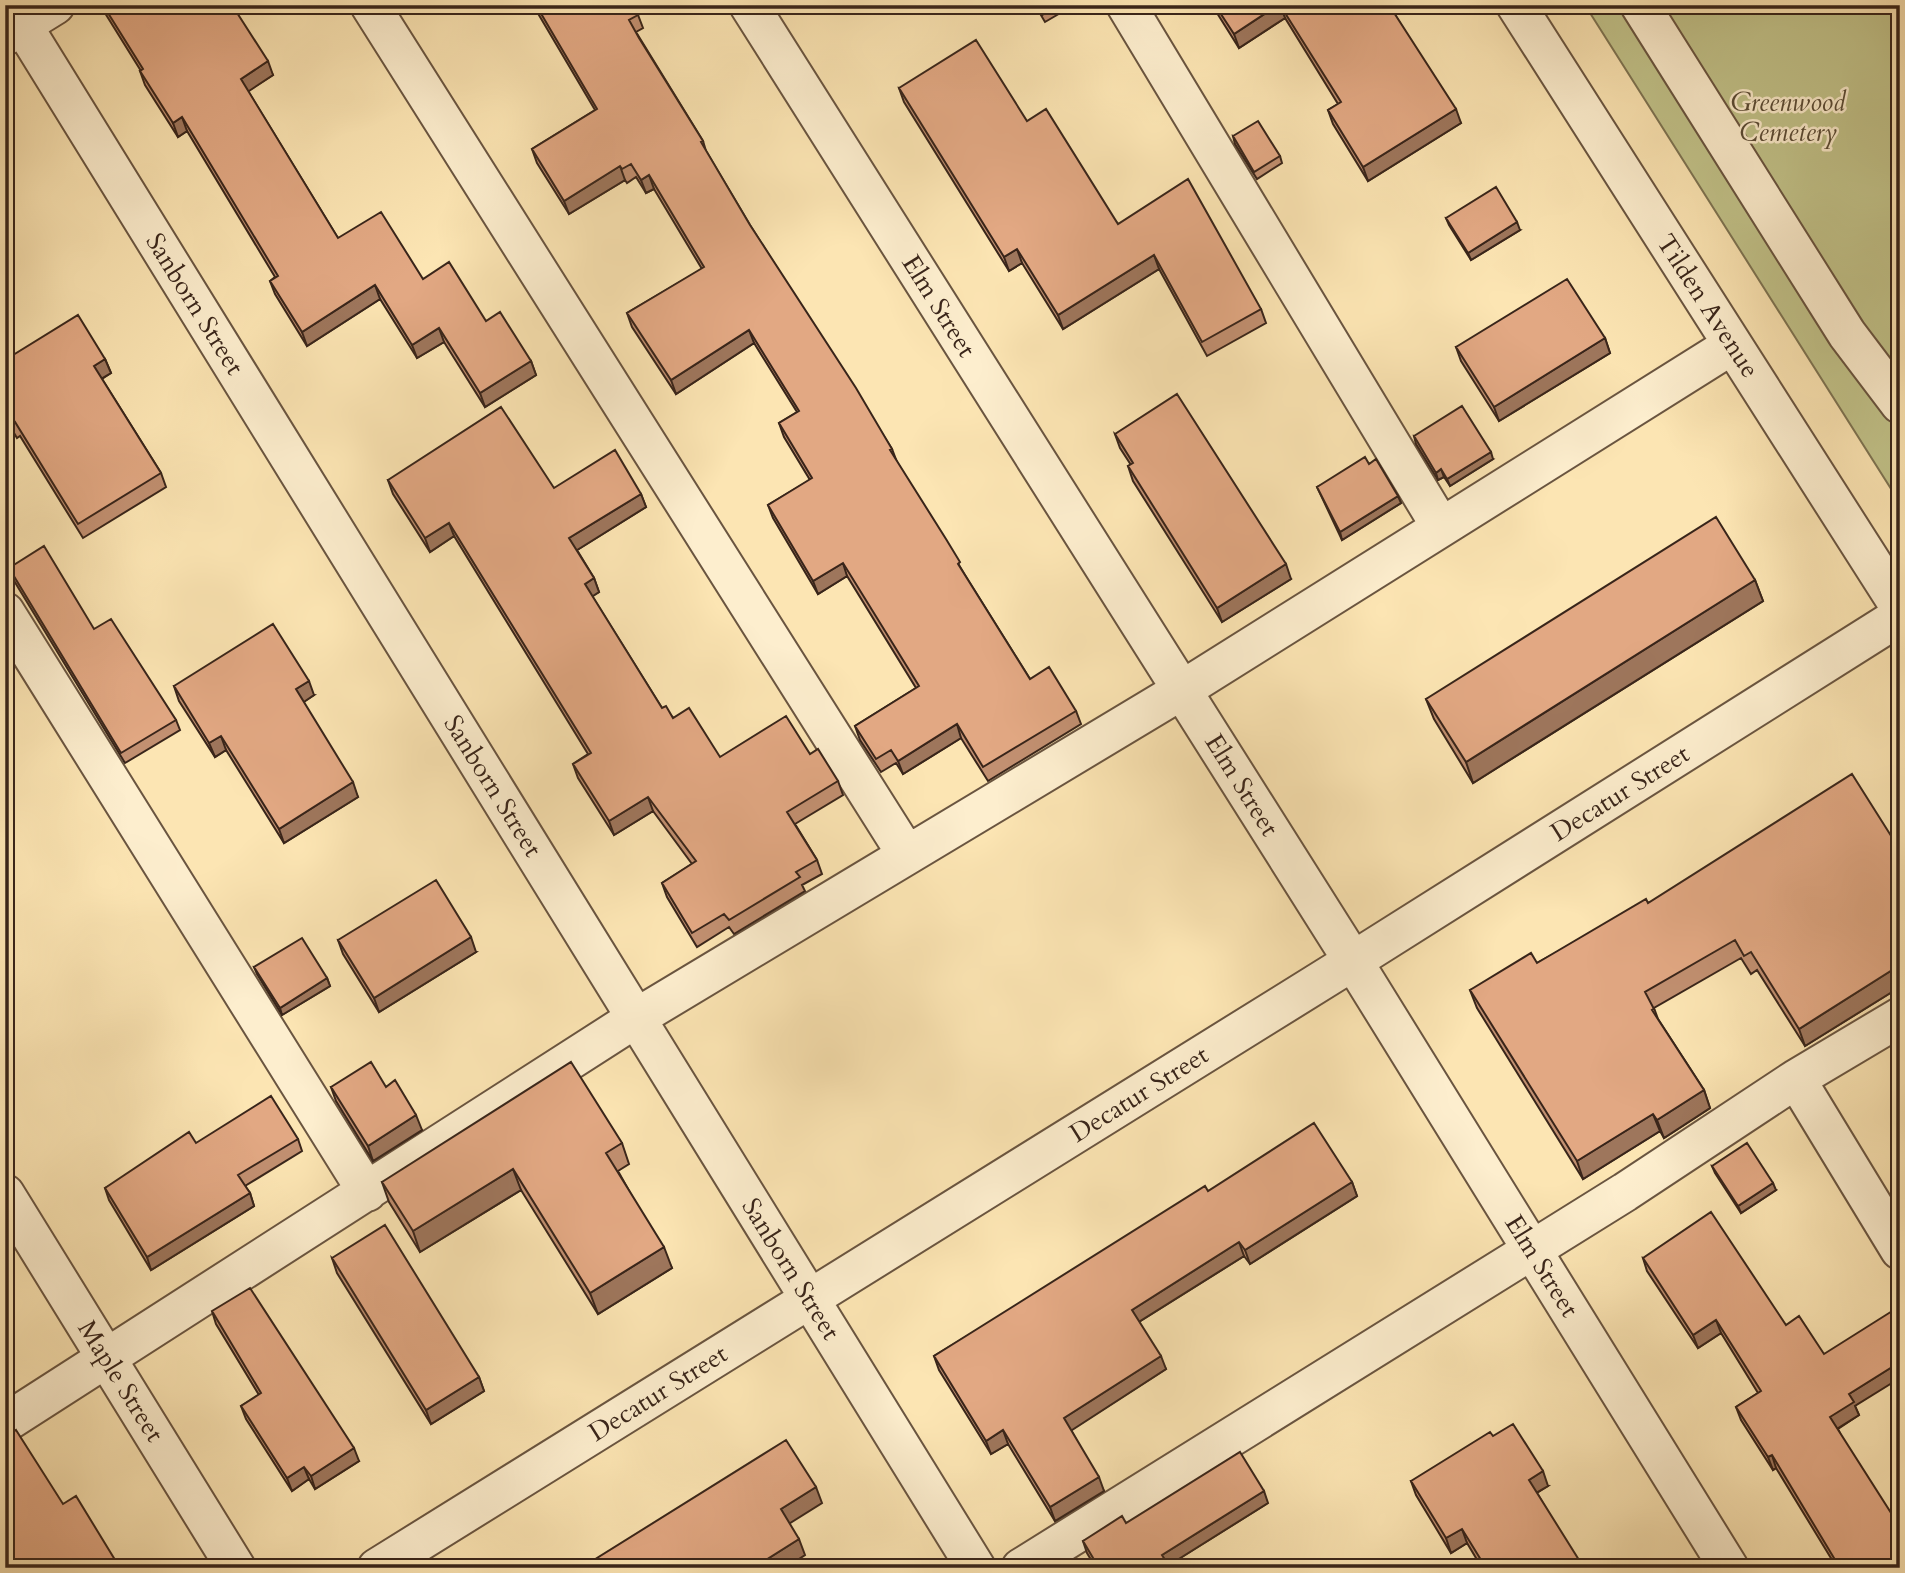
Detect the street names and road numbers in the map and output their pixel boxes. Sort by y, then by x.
street label: Sanborn Street [138,227,252,381]
street label: Tilden Avenue [1648,227,1768,385]
street label: Elm Street [894,248,984,364]
street label: Sanborn Street [436,709,550,863]
street label: Elm Street [1197,727,1287,843]
street label: Decatur Street [1544,736,1696,850]
street label: Decatur Street [1063,1037,1215,1151]
street label: Sanborn Street [734,1192,848,1346]
street label: Elm Street [1497,1208,1587,1324]
street label: Maple Street [70,1313,172,1449]
street label: Decatur Street [582,1336,734,1450]

